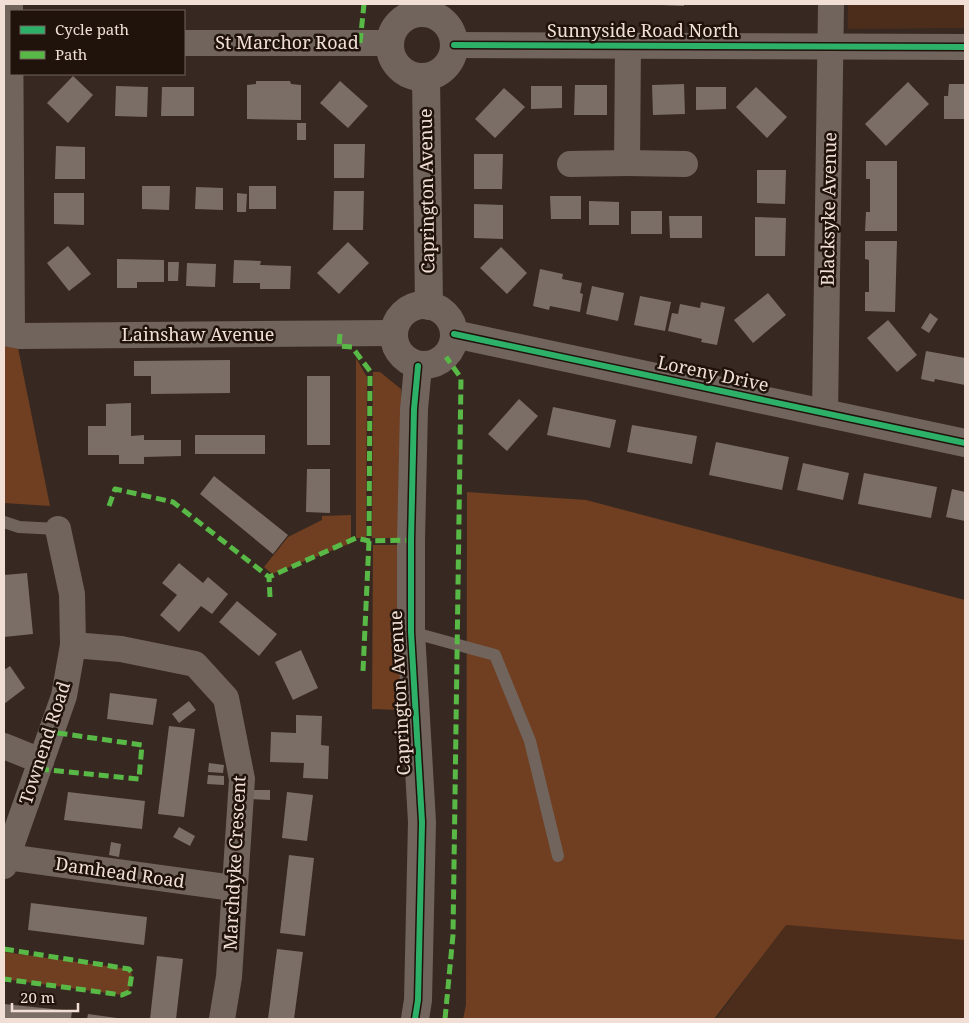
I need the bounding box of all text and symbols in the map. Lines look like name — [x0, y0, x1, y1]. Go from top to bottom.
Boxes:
legend — [10, 10, 185, 75]
street label: Sunnyside Road North — [547, 18, 739, 42]
text: Cycle path — [55, 19, 130, 39]
street label: St Marchor Road — [215, 30, 359, 54]
text: Path — [55, 44, 88, 64]
street label: Caprington Avenue — [413, 108, 439, 274]
street label: Blacksyke Avenue — [815, 132, 841, 286]
street label: Lainshaw Avenue — [122, 322, 274, 346]
street label: Loreny Drive — [655, 350, 771, 397]
street label: Caprington Avenue — [383, 610, 415, 776]
street label: Townend Road — [13, 678, 75, 807]
street label: Marchdyke Crescent — [217, 775, 251, 951]
street label: Damhead Road — [54, 851, 186, 893]
scale bar — [12, 980, 79, 1012]
text: 20 m — [20, 987, 55, 1007]

